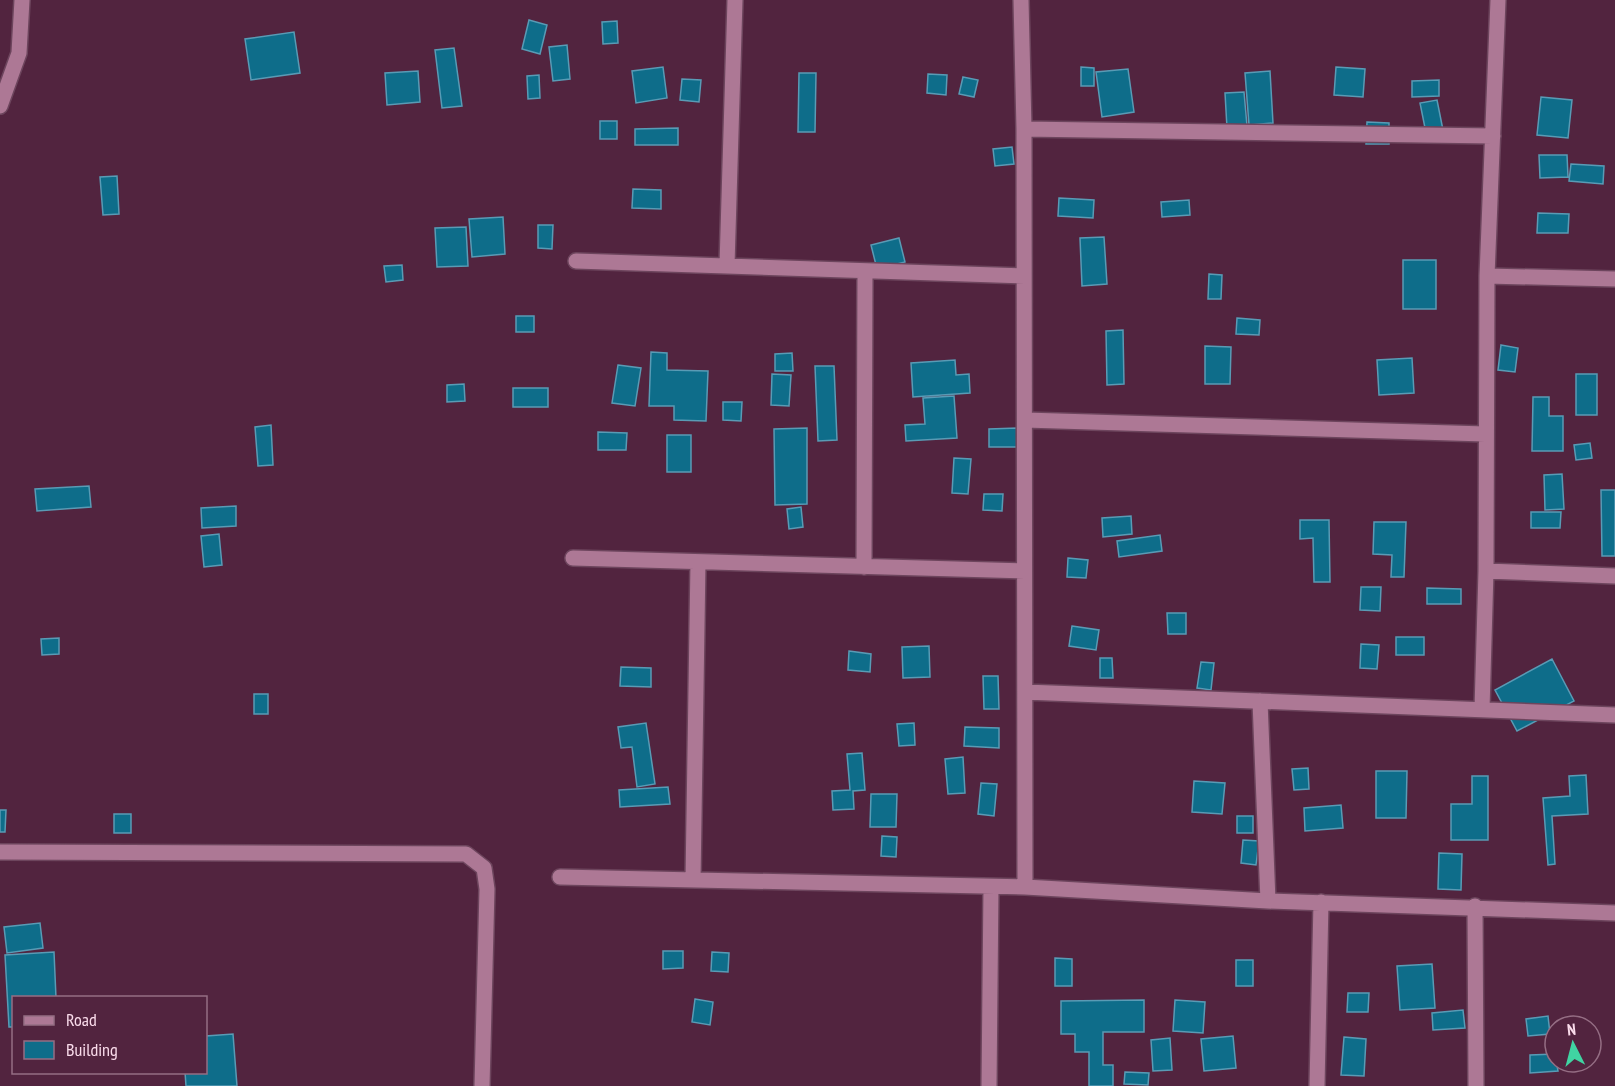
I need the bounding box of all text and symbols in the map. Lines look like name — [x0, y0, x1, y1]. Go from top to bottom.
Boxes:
legend — [12, 996, 207, 1074]
text: Road — [66, 1008, 97, 1031]
north arrow — [1543, 1014, 1603, 1074]
text: N — [1566, 1019, 1577, 1039]
text: Building — [66, 1038, 118, 1061]

